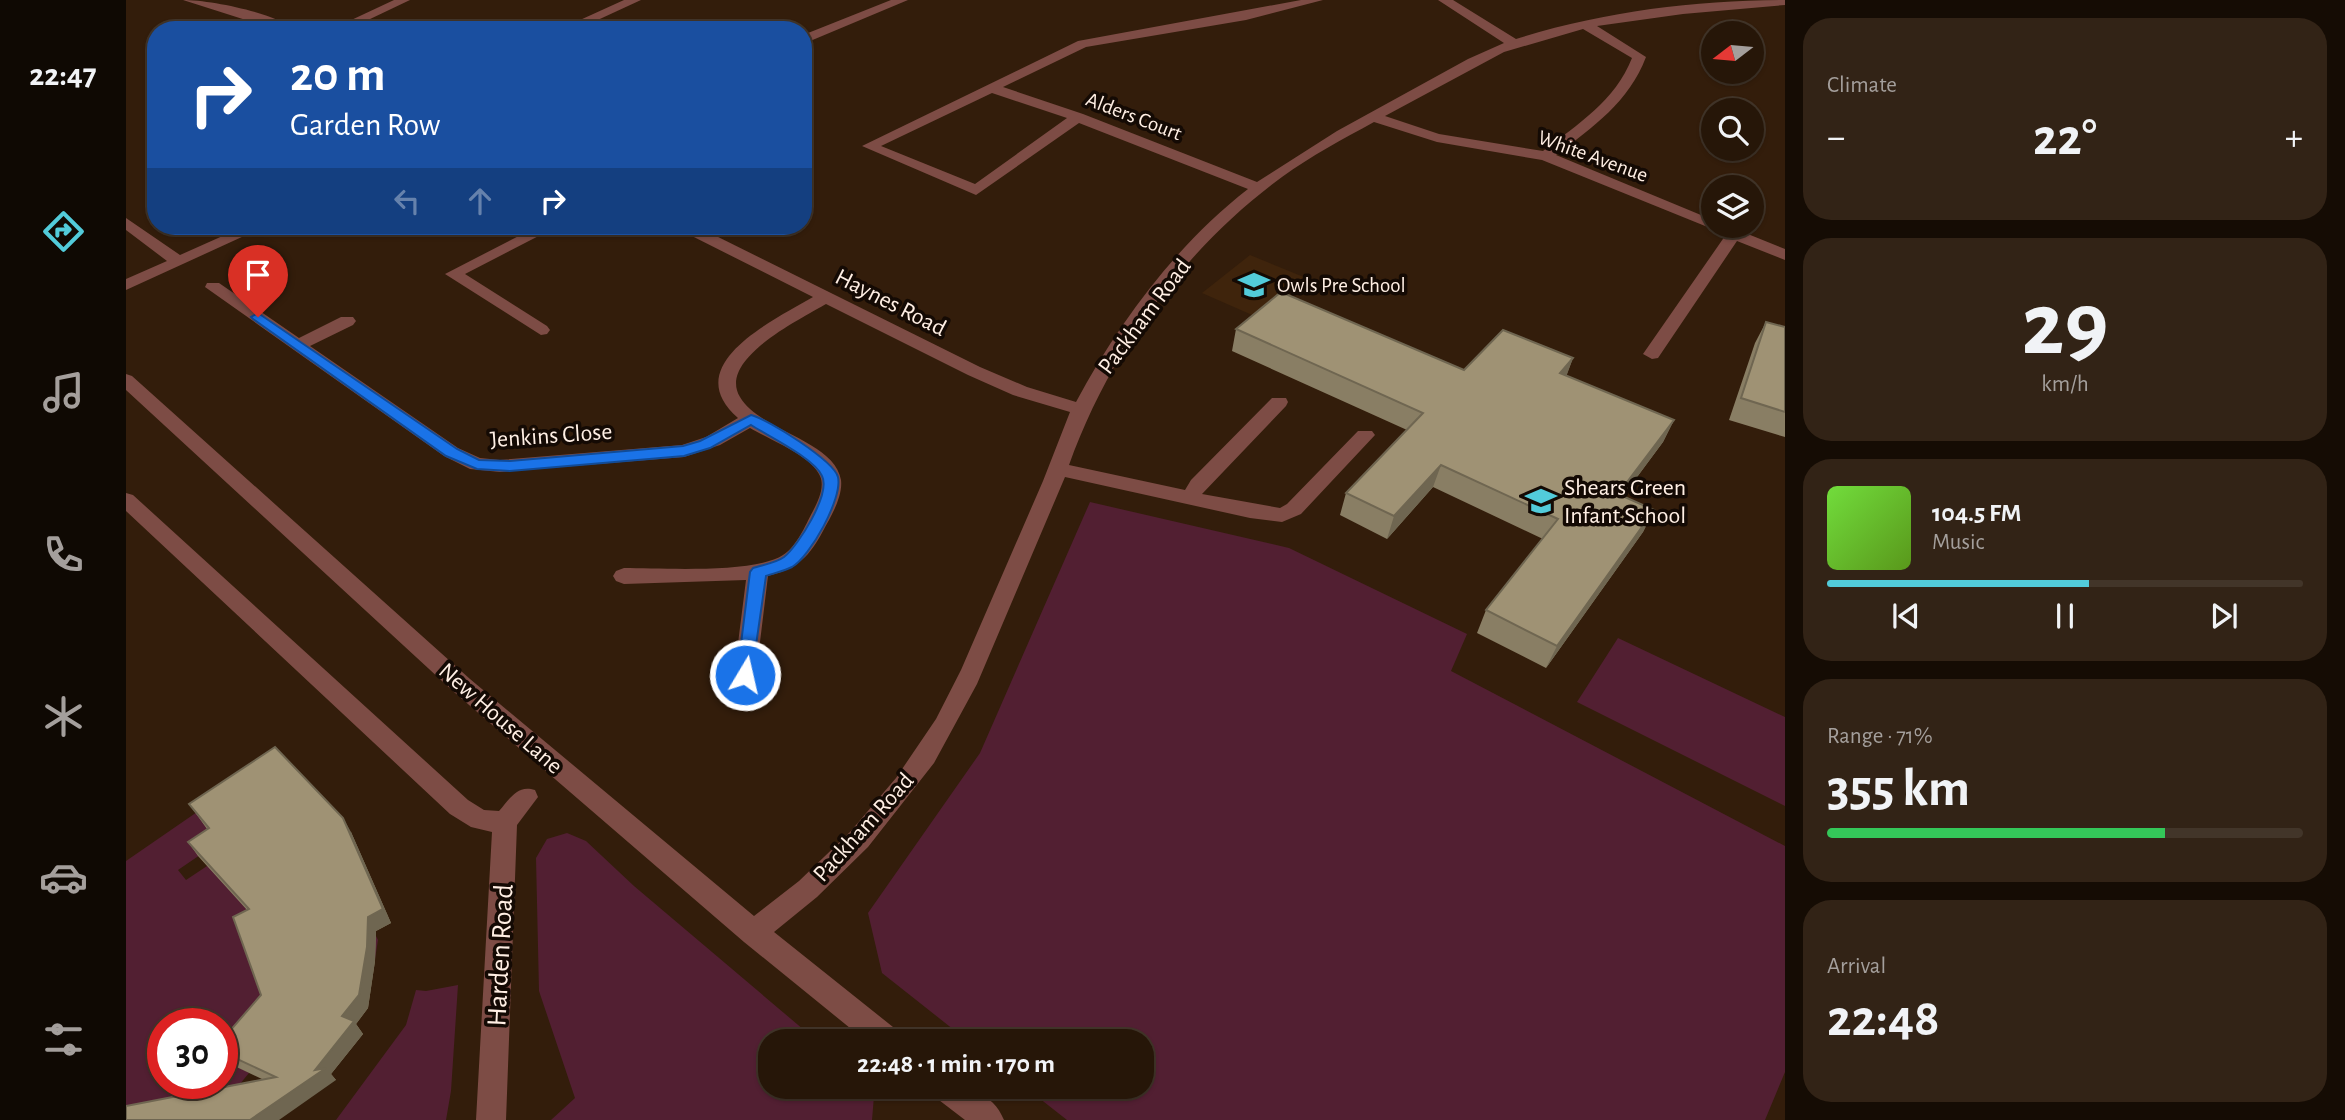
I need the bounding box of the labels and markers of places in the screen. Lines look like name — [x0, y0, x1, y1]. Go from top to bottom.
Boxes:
pin — [228, 245, 288, 317]
school or university icon: Owls Pre School — [1237, 268, 1271, 302]
place label: Owls Pre School — [1277, 275, 1406, 296]
place label: Shears Green Infant School — [1564, 476, 1686, 528]
school or university icon: Shears Green Infant School — [1524, 484, 1558, 518]

